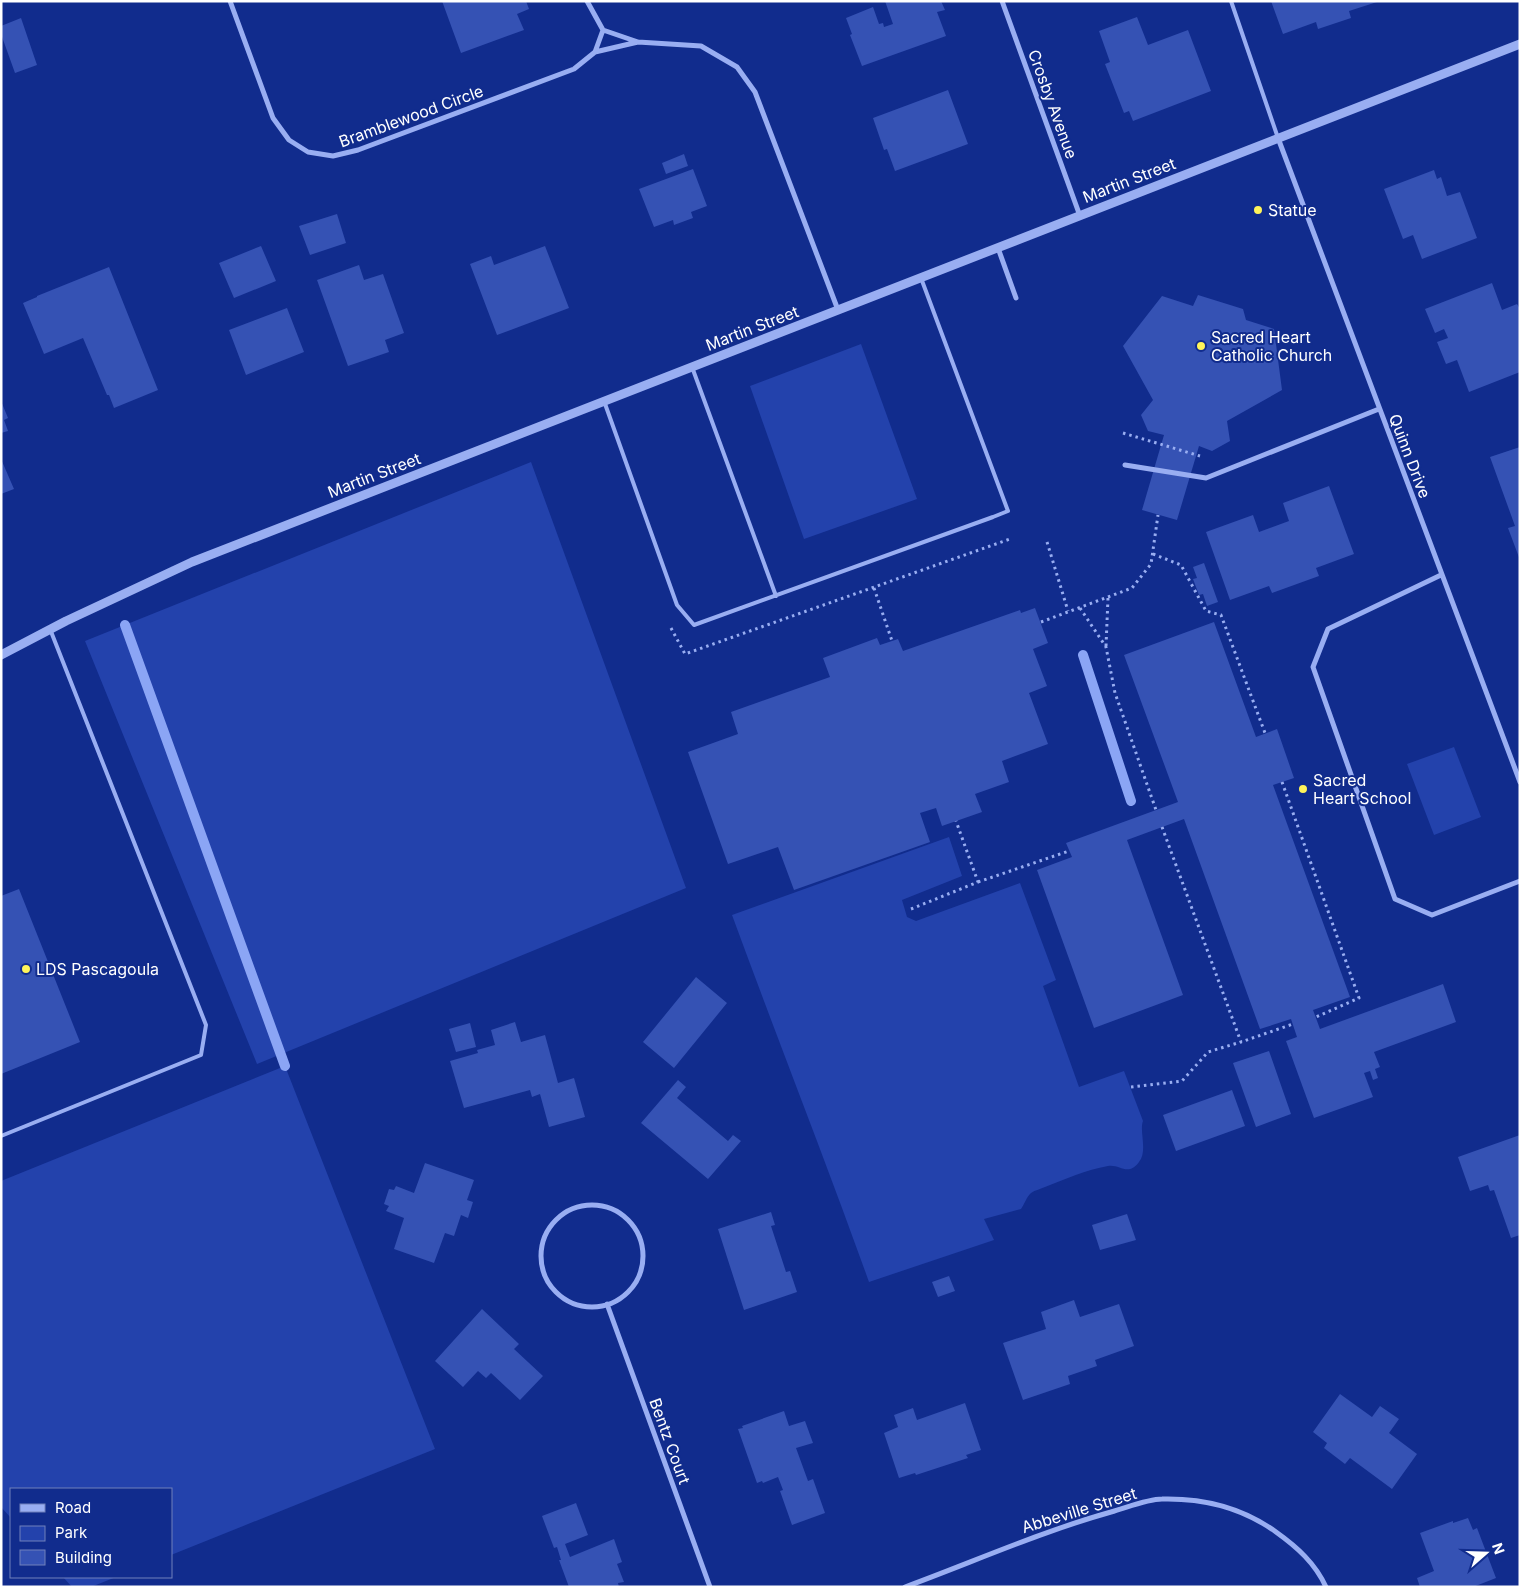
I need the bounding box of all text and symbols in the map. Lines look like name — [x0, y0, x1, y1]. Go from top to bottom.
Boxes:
street label: Crosby Avenue — [1024, 47, 1082, 161]
street label: Bramblewood Circle — [336, 81, 486, 151]
street label: Martin Street — [1080, 153, 1178, 207]
place label: Statue — [1268, 200, 1317, 220]
marker: Statue — [1252, 204, 1264, 216]
street label: Martin Street — [703, 301, 801, 355]
place label: Sacred Heart Catholic Church — [1211, 327, 1332, 365]
marker: Sacred Heart Catholic Church — [1195, 340, 1207, 352]
street label: Quinn Drive — [1385, 411, 1435, 501]
street label: Martin Street — [325, 448, 423, 502]
place label: Sacred Heart School — [1313, 770, 1411, 808]
marker: Sacred Heart School — [1297, 783, 1309, 795]
place label: LDS Pascagoula — [36, 959, 159, 979]
marker: LDS Pascagoula — [20, 963, 32, 975]
street label: Bentz Court — [645, 1395, 695, 1487]
street label: Abbeville Street — [1019, 1483, 1139, 1537]
legend — [10, 1488, 172, 1578]
text: Road — [55, 1498, 91, 1517]
text: Park — [55, 1523, 88, 1542]
north arrow — [1461, 1528, 1511, 1578]
text: N — [1489, 1540, 1508, 1556]
text: Building — [55, 1548, 112, 1567]

